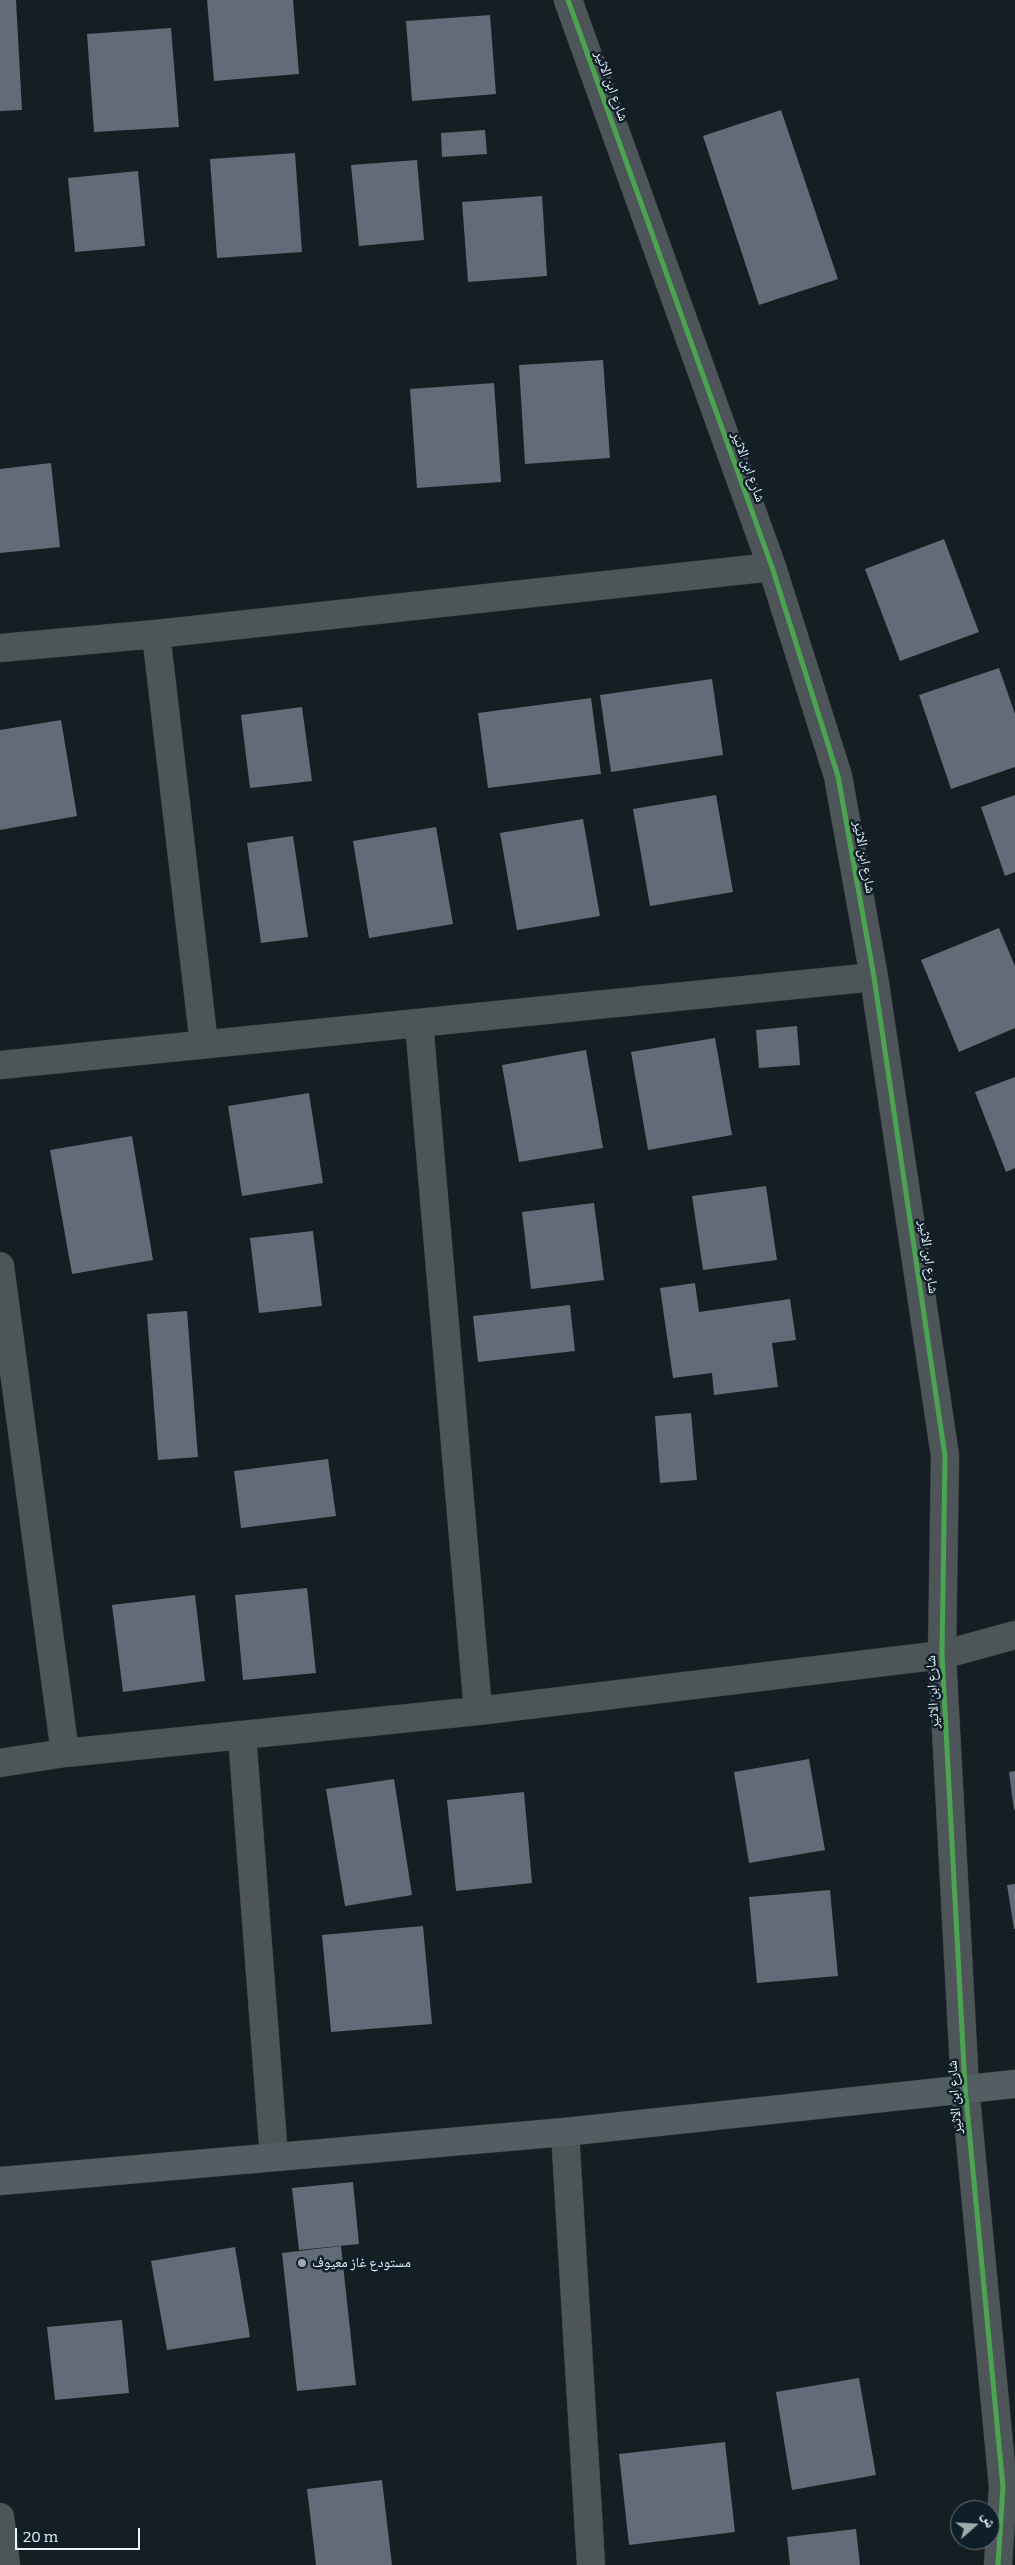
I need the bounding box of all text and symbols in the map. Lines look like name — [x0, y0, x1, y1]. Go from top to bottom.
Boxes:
street label: شارع ابن الاثير — [591, 49, 631, 123]
street label: شارع ابن الاثير — [728, 430, 768, 504]
street label: شارع ابن الاثير — [849, 819, 879, 895]
street label: شارع ابن الاثير — [915, 1219, 941, 1295]
street label: شارع ابن الاثير — [923, 1655, 943, 1729]
street label: شارع ابن الاثير — [944, 2060, 966, 2134]
place label: مستودع غاز معيوف — [312, 2255, 411, 2271]
marker: مستودع غاز معيوف — [296, 2257, 308, 2269]
north arrow — [950, 2500, 1000, 2550]
text: ش — [978, 2510, 999, 2530]
scale bar — [18, 2518, 142, 2550]
text: 20 m — [23, 2528, 58, 2546]

